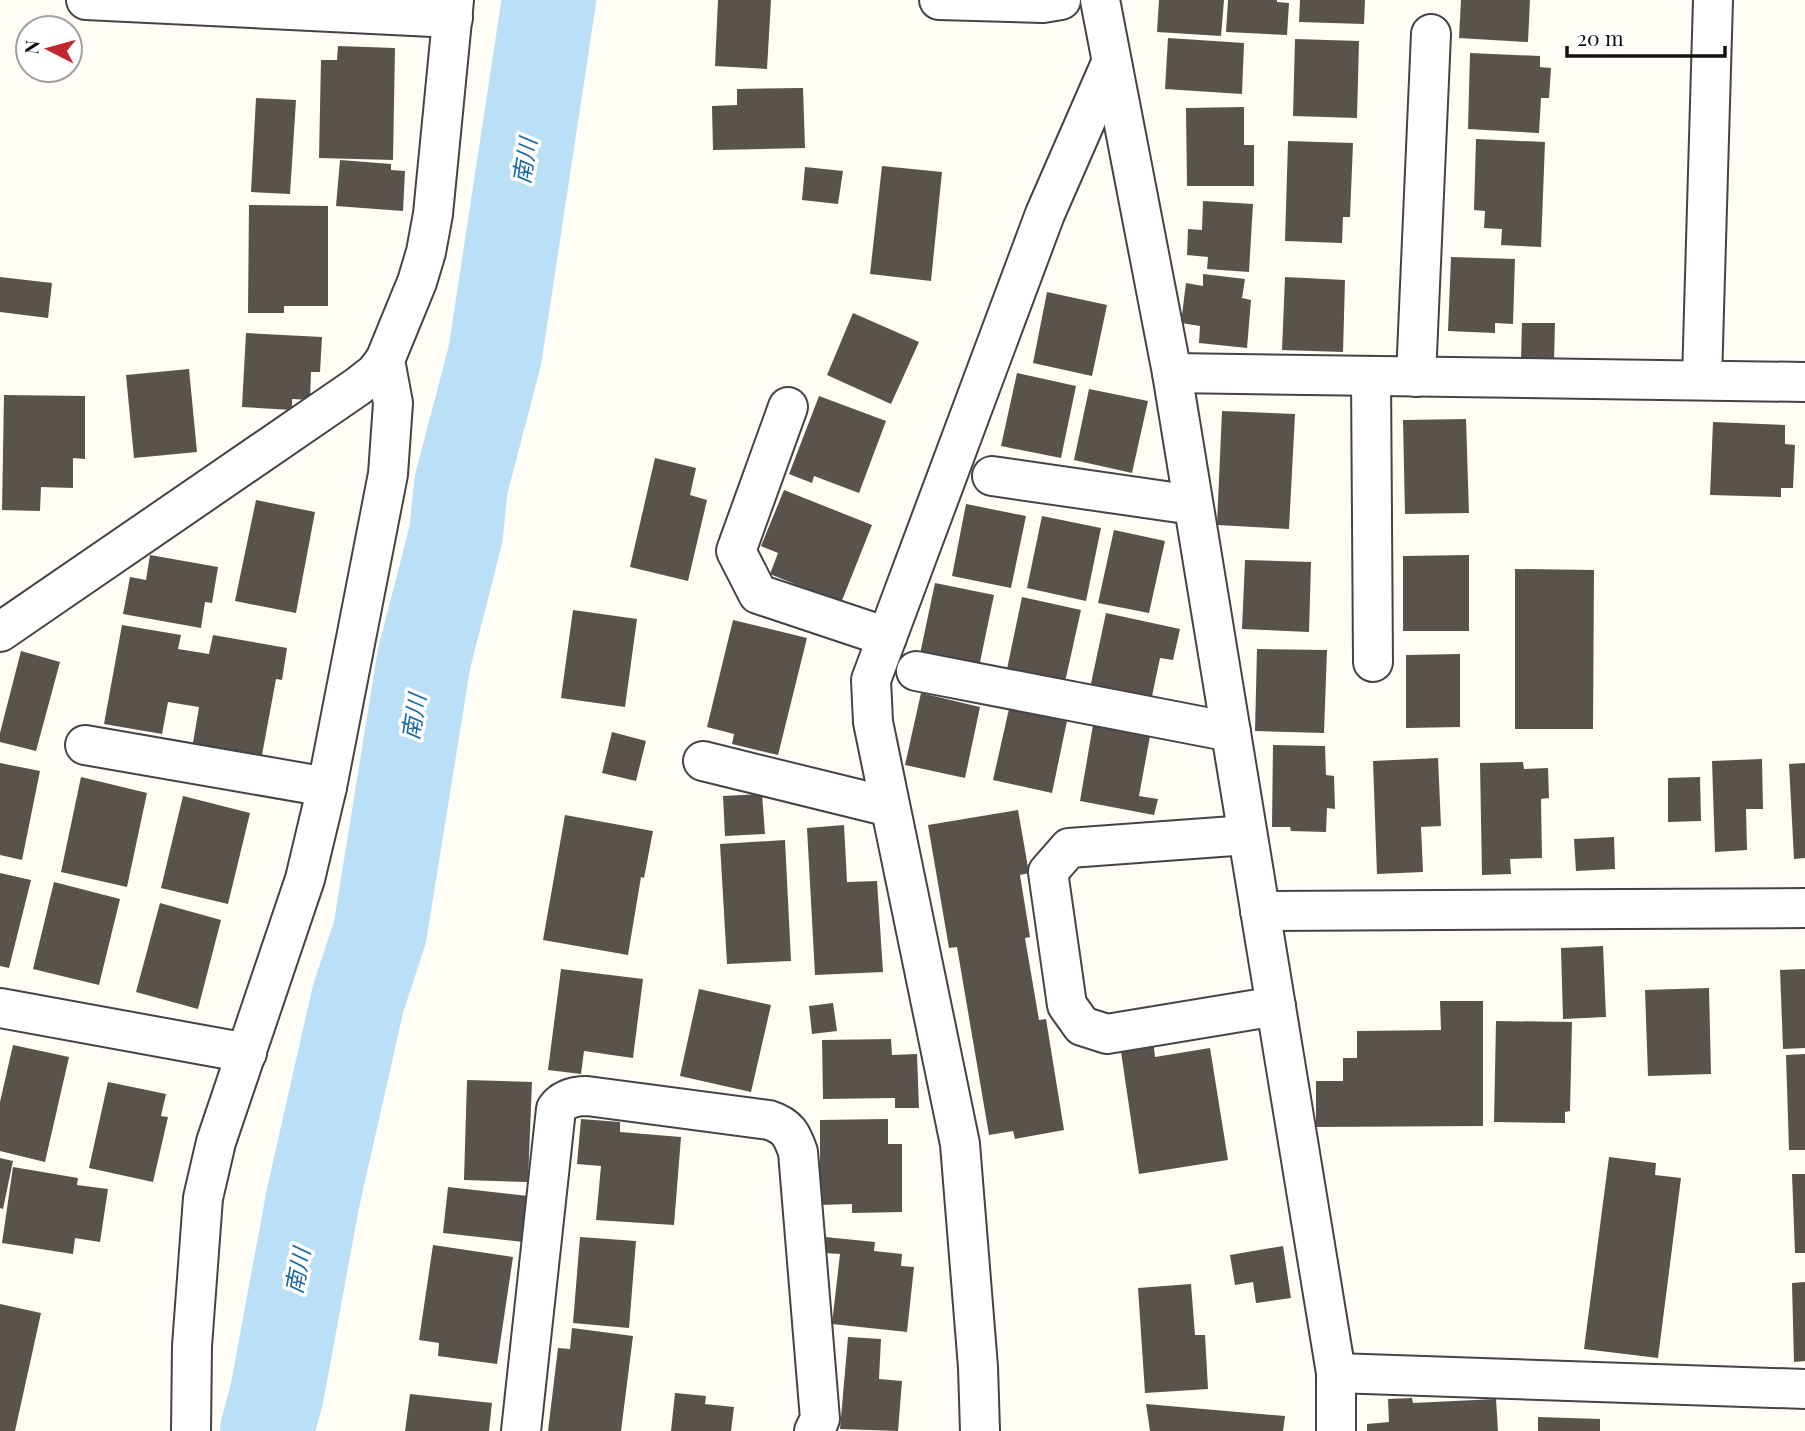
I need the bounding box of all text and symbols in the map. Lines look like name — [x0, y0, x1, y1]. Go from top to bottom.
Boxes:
north arrow — [14, 14, 84, 84]
scale bar — [1567, 14, 1724, 58]
text: 20 m — [1577, 23, 1624, 51]
text: N — [17, 39, 45, 55]
water label: 南川 — [505, 133, 543, 186]
water label: 南川 — [394, 689, 432, 742]
water label: 南川 — [277, 1242, 317, 1296]

